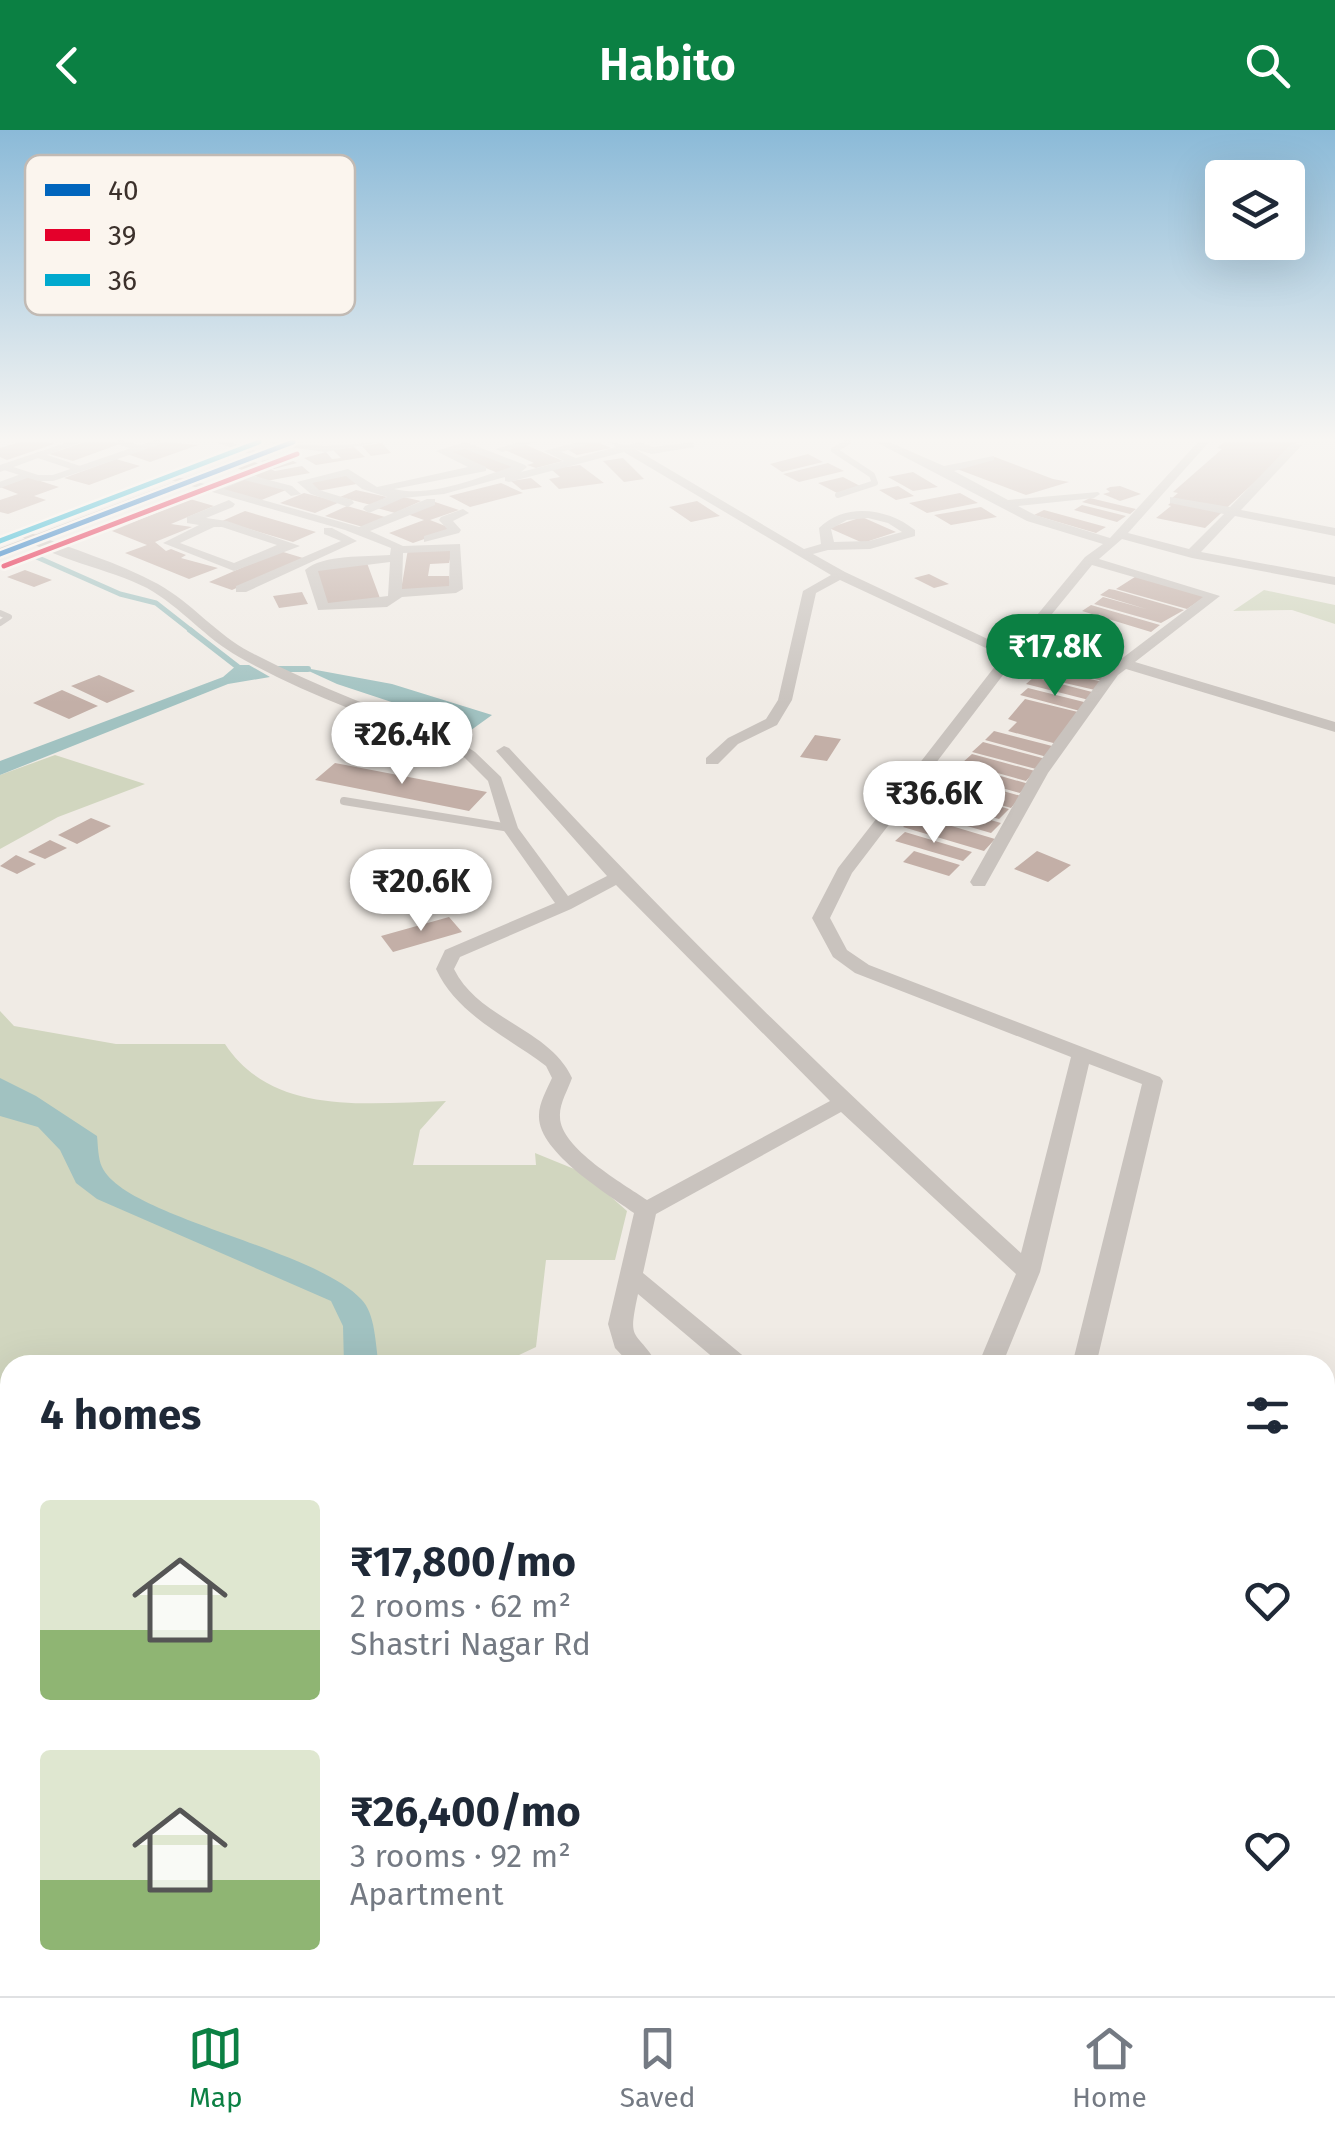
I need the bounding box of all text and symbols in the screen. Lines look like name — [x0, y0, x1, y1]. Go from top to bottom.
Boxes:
icon: back — [40, 38, 95, 93]
text: Habito — [599, 38, 736, 92]
icon: search — [1240, 38, 1295, 93]
legend — [25, 155, 355, 315]
map controls — [1205, 160, 1305, 260]
button: layers — [1205, 160, 1305, 260]
text: 40 — [108, 174, 139, 207]
text: 39 — [108, 219, 136, 252]
text: 36 — [108, 264, 137, 297]
pin: ₹17.8K — [974, 614, 1136, 699]
text: ₹17.8K — [1008, 627, 1102, 665]
pin: ₹26.4K — [321, 702, 483, 787]
text: ₹26.4K — [353, 715, 451, 753]
pin: ₹36.6K — [853, 761, 1015, 846]
text: ₹36.6K — [885, 774, 983, 812]
pin: ₹20.6K — [340, 849, 502, 934]
text: ₹20.6K — [372, 862, 470, 900]
icon: filters — [1240, 1388, 1295, 1443]
text: 4 homes — [40, 1390, 201, 1440]
text: ₹17,800/mo — [350, 1537, 576, 1587]
icon: home — [120, 1540, 240, 1660]
icon: heart — [1240, 1573, 1295, 1628]
text: 2 rooms · 62 m² — [350, 1587, 571, 1625]
text: Shastri Nagar Rd — [350, 1625, 591, 1663]
text: ₹26,400/mo — [350, 1787, 581, 1837]
icon: home — [120, 1790, 240, 1910]
icon: heart — [1240, 1823, 1295, 1878]
text: 3 rooms · 92 m² — [350, 1837, 571, 1875]
text: Apartment — [350, 1875, 504, 1913]
tab: Map — [188, 2021, 243, 2114]
tab: Saved — [620, 2021, 696, 2114]
tab: Home — [1072, 2021, 1147, 2114]

